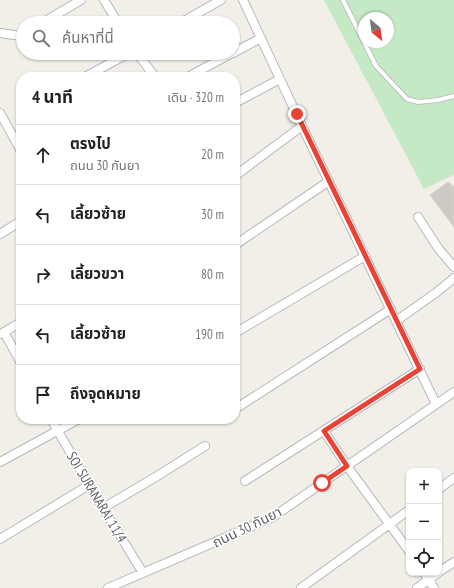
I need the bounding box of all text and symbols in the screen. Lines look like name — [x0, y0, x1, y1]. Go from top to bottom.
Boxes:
north arrow — [358, 12, 394, 48]
search box — [16, 16, 240, 60]
icon: search — [30, 27, 52, 49]
text: ค้นหาที่นี่ — [62, 28, 114, 47]
text: 4 นาที — [32, 86, 73, 108]
text: เดิน · 320 m — [167, 89, 224, 106]
route end — [288, 105, 306, 123]
text: ตรงไป — [70, 134, 111, 153]
icon: ahead — [32, 144, 54, 166]
text: 20 m — [201, 146, 224, 163]
text: ถนน 30 กันยา — [70, 157, 140, 174]
icon: left — [32, 204, 54, 226]
text: เลี้ยวซ้าย — [70, 204, 126, 223]
text: 30 m — [201, 206, 224, 223]
icon: right — [32, 264, 54, 286]
text: เลี้ยวขวา — [70, 264, 124, 283]
text: 80 m — [201, 266, 224, 283]
icon: left — [32, 324, 54, 346]
text: เลี้ยวซ้าย — [70, 324, 126, 343]
text: 190 m — [195, 326, 224, 343]
icon: arrive — [32, 384, 54, 406]
text: ถึงจุดหมาย — [70, 384, 141, 403]
street label: SOI SURANARAI 11/4 — [63, 448, 132, 546]
map controls — [406, 468, 442, 576]
button: + — [406, 468, 442, 504]
route start — [313, 474, 331, 492]
street label: ถนน 30 กันยา — [209, 502, 285, 552]
button: − — [406, 504, 442, 540]
button: locate — [406, 540, 442, 576]

